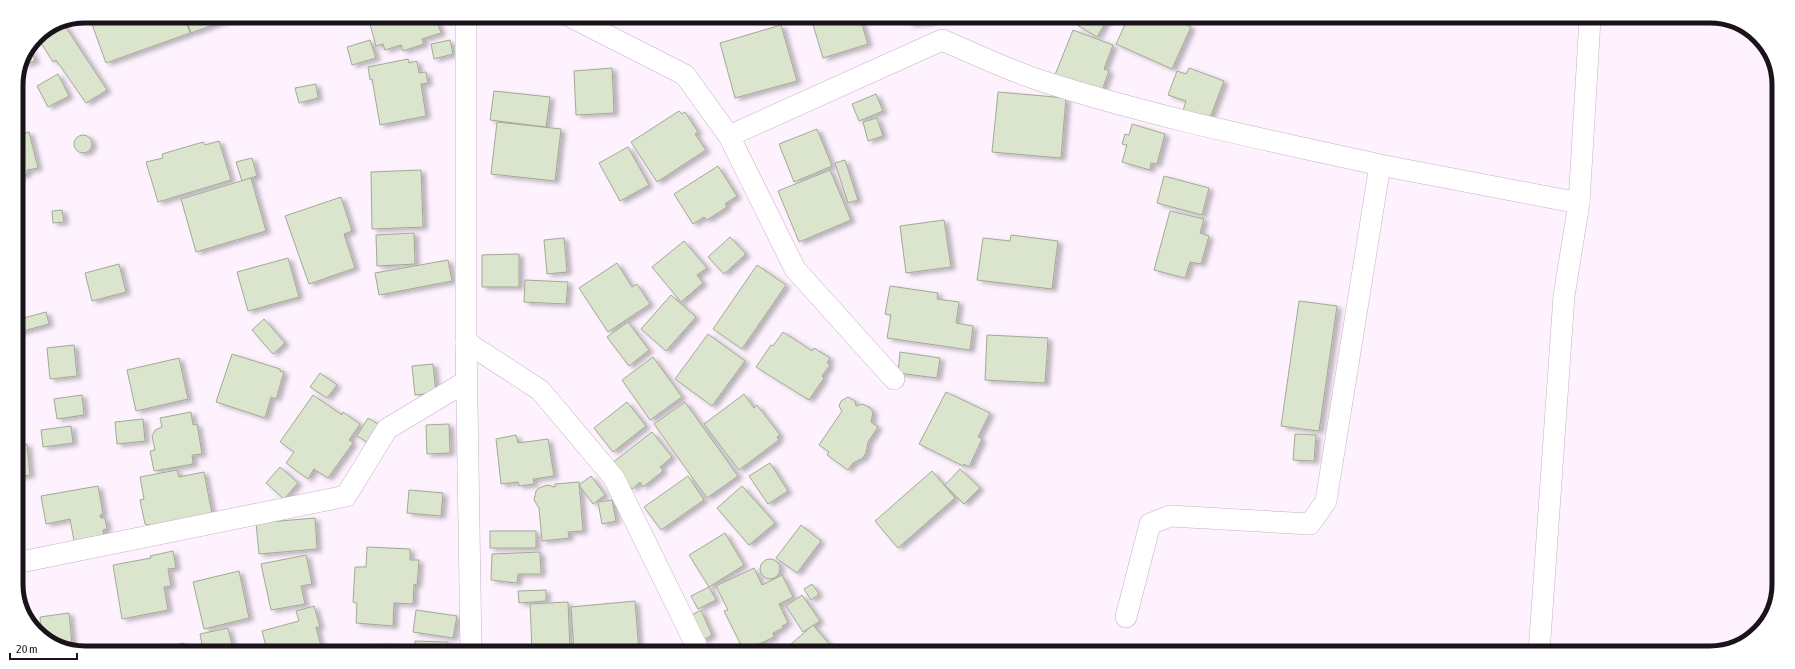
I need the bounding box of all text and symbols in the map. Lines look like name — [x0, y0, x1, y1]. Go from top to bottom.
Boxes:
scale bar — [10, 635, 77, 661]
text: 20 m — [16, 642, 38, 656]

